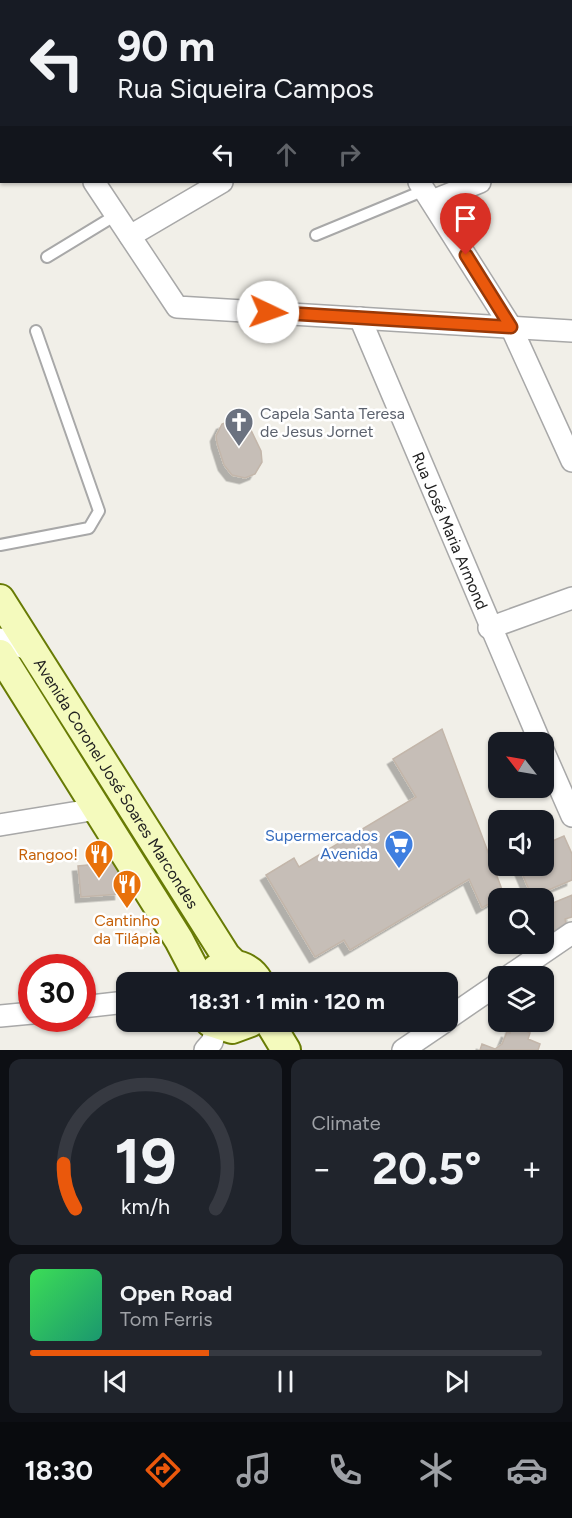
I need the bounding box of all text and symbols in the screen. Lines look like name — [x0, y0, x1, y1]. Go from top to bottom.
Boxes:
text: 90 m — [117, 21, 215, 72]
icon: left — [18, 24, 96, 102]
text: Rua Siqueira Campos — [117, 72, 374, 105]
icon: left — [207, 138, 240, 171]
icon: ahead — [270, 138, 303, 171]
icon: right — [333, 138, 366, 171]
pin — [440, 193, 491, 255]
icon: arrive — [449, 202, 482, 235]
position arrow — [236, 280, 300, 344]
place label: Capela Santa Teresa de Jesus Jornet — [260, 404, 405, 441]
church icon: Capela Santa Teresa de Jesus Jornet — [223, 406, 255, 448]
street label: Rua José Maria Armond — [408, 449, 492, 612]
street label: Avenida Coronel José Soares Marcondes — [30, 654, 203, 912]
north arrow — [488, 732, 554, 798]
map controls — [488, 732, 554, 1032]
button: sound — [488, 810, 554, 876]
place label: Supermercados Avenida — [265, 826, 378, 863]
supermarket icon: Supermercados Avenida — [383, 828, 415, 870]
restaurant icon: Rangoo! — [83, 838, 115, 880]
place label: Rangoo! — [18, 845, 78, 864]
restaurant icon: Cantinho da Tilápia — [111, 868, 143, 910]
button: search — [488, 888, 554, 954]
place label: Cantinho da Tilápia — [93, 911, 161, 948]
speed limit sign: 30 — [18, 954, 96, 1032]
button: layers — [488, 966, 554, 1032]
text: 18:31 · 1 min · 120 m — [189, 988, 385, 1015]
text: Climate — [312, 1111, 381, 1135]
text: 19 — [114, 1124, 177, 1199]
text: 20.5° — [372, 1141, 482, 1195]
text: − — [312, 1149, 332, 1188]
text: + — [521, 1149, 542, 1188]
text: km/h — [121, 1194, 170, 1219]
text: Open Road — [120, 1280, 232, 1307]
text: Tom Ferris — [120, 1307, 213, 1331]
icon: previous — [99, 1365, 132, 1398]
icon: pause — [269, 1365, 302, 1398]
icon: next — [440, 1365, 473, 1398]
icon: directions — [142, 1449, 184, 1491]
icon: music — [233, 1449, 275, 1491]
icon: phone — [324, 1449, 366, 1491]
icon: climate — [415, 1449, 457, 1491]
icon: car — [506, 1449, 548, 1491]
text: 18:30 — [24, 1454, 93, 1487]

